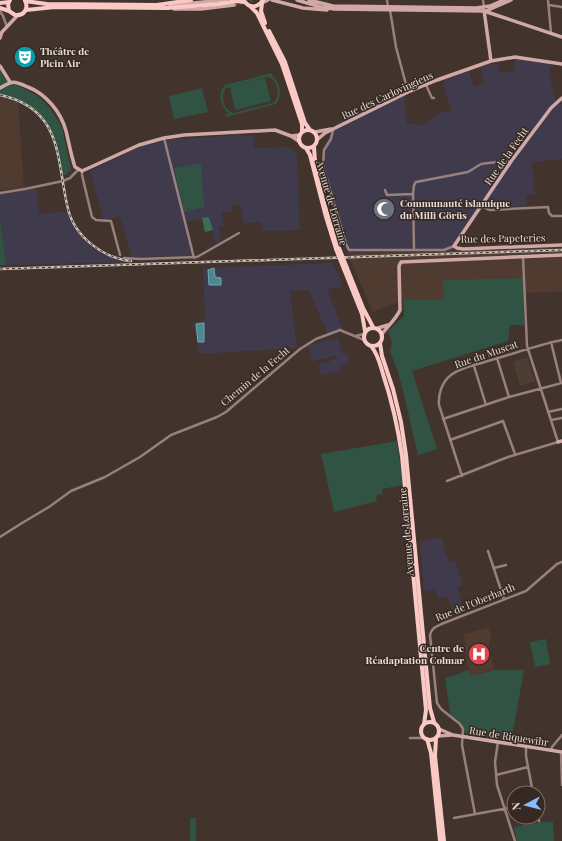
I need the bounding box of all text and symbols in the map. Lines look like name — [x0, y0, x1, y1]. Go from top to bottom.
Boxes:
theatre icon: Théâtre de Plein Air — [12, 44, 38, 70]
place label: Théâtre de Plein Air — [40, 44, 89, 70]
street label: Rue des Carlovingiens — [339, 68, 435, 122]
street label: Rue de la Fecht — [481, 124, 531, 188]
street label: Avenue de Lorraine — [313, 158, 351, 247]
mosque icon: Communauté islamique du Milli Görüs — [371, 196, 397, 222]
place label: Communauté islamique du Milli Görüs — [400, 196, 510, 222]
street label: Rue des Papeteries — [460, 230, 546, 246]
street label: Rue du Muscat — [452, 336, 520, 371]
street label: Chemin de la Fecht — [218, 343, 293, 409]
street label: Avenue de Lorraine — [395, 488, 417, 577]
street label: Rue de l'Oberharth — [433, 580, 517, 624]
place label: Centre de Réadaptation Colmar — [366, 641, 464, 667]
hospital icon: Centre de Réadaptation Colmar — [466, 641, 492, 667]
street label: Rue de Riquewihr — [468, 723, 550, 749]
north arrow — [506, 785, 546, 825]
text: N — [508, 801, 524, 811]

